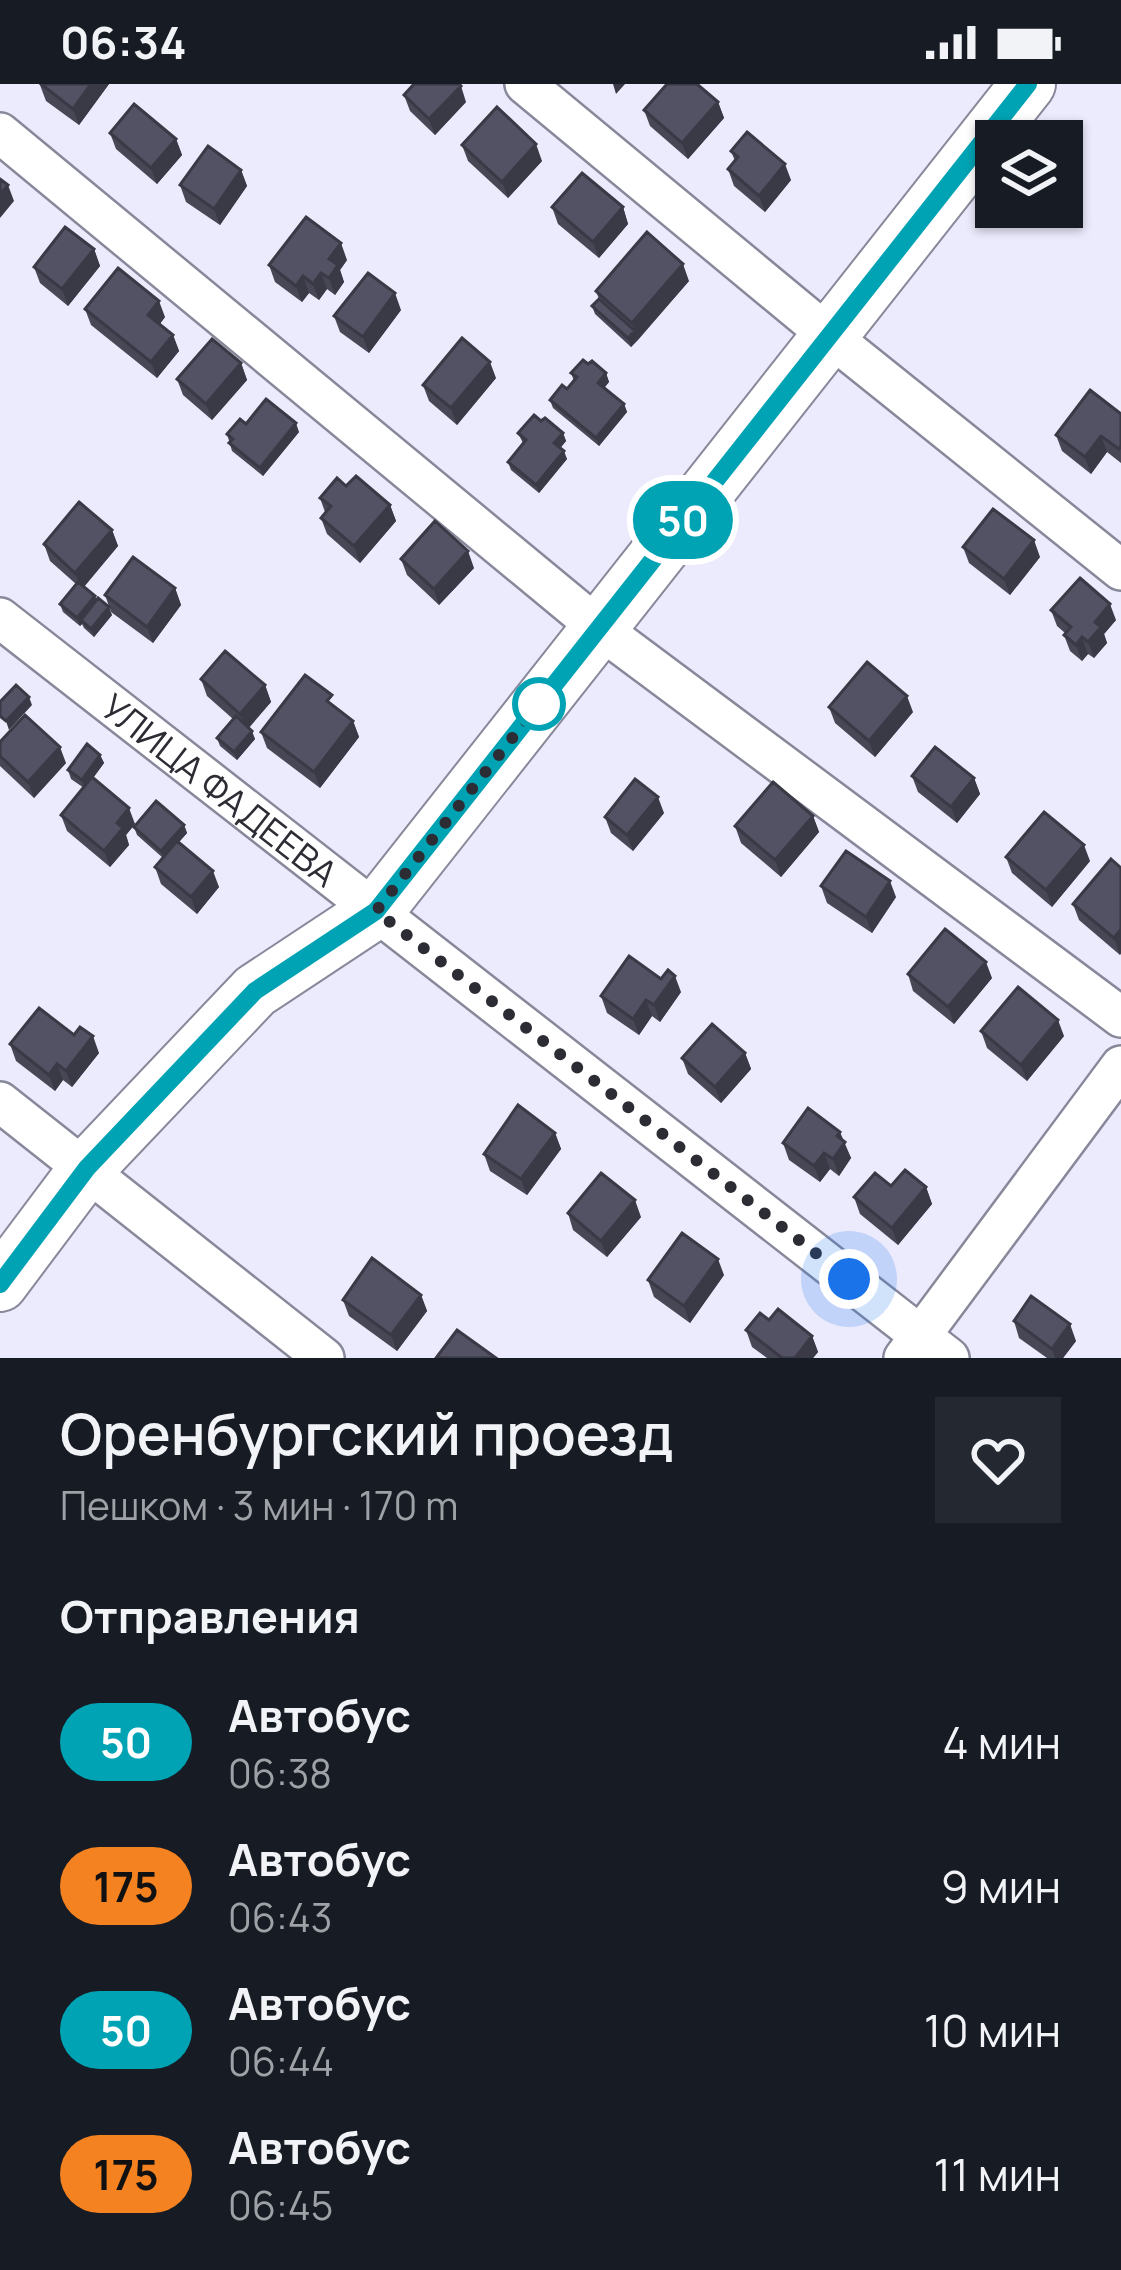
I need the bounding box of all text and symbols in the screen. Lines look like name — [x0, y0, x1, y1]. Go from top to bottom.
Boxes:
text: 06:34 — [60, 11, 187, 73]
map controls — [975, 120, 1083, 228]
button: layers — [975, 120, 1083, 228]
line badge: 50 — [629, 481, 737, 559]
text: 50 — [657, 491, 709, 549]
unlabelled marker — [514, 679, 564, 729]
street label: УЛИЦА ФАДЕЕВА — [92, 682, 348, 897]
your location — [819, 1249, 879, 1309]
text: Оренбургский проезд — [60, 1394, 673, 1472]
button: heart — [935, 1397, 1061, 1523]
text: Пешком · 3 мин · 170 m — [60, 1478, 458, 1532]
text: Отправления — [60, 1585, 360, 1647]
text: Автобус — [228, 1684, 411, 1746]
text: 4 мин — [942, 1711, 1061, 1773]
text: 50 — [100, 1713, 152, 1771]
text: 06:38 — [228, 1746, 332, 1800]
text: Автобус — [228, 1828, 411, 1890]
text: 9 мин — [941, 1855, 1061, 1917]
text: 175 — [93, 1857, 159, 1915]
text: 06:43 — [228, 1890, 332, 1944]
text: Автобус — [228, 1972, 411, 2034]
text: 10 мин — [924, 1999, 1061, 2061]
text: 50 — [100, 2001, 152, 2059]
text: 06:44 — [228, 2034, 334, 2088]
text: Автобус — [228, 2116, 411, 2178]
text: 11 мин — [934, 2143, 1061, 2205]
text: 175 — [93, 2145, 159, 2203]
text: 06:45 — [228, 2178, 333, 2232]

